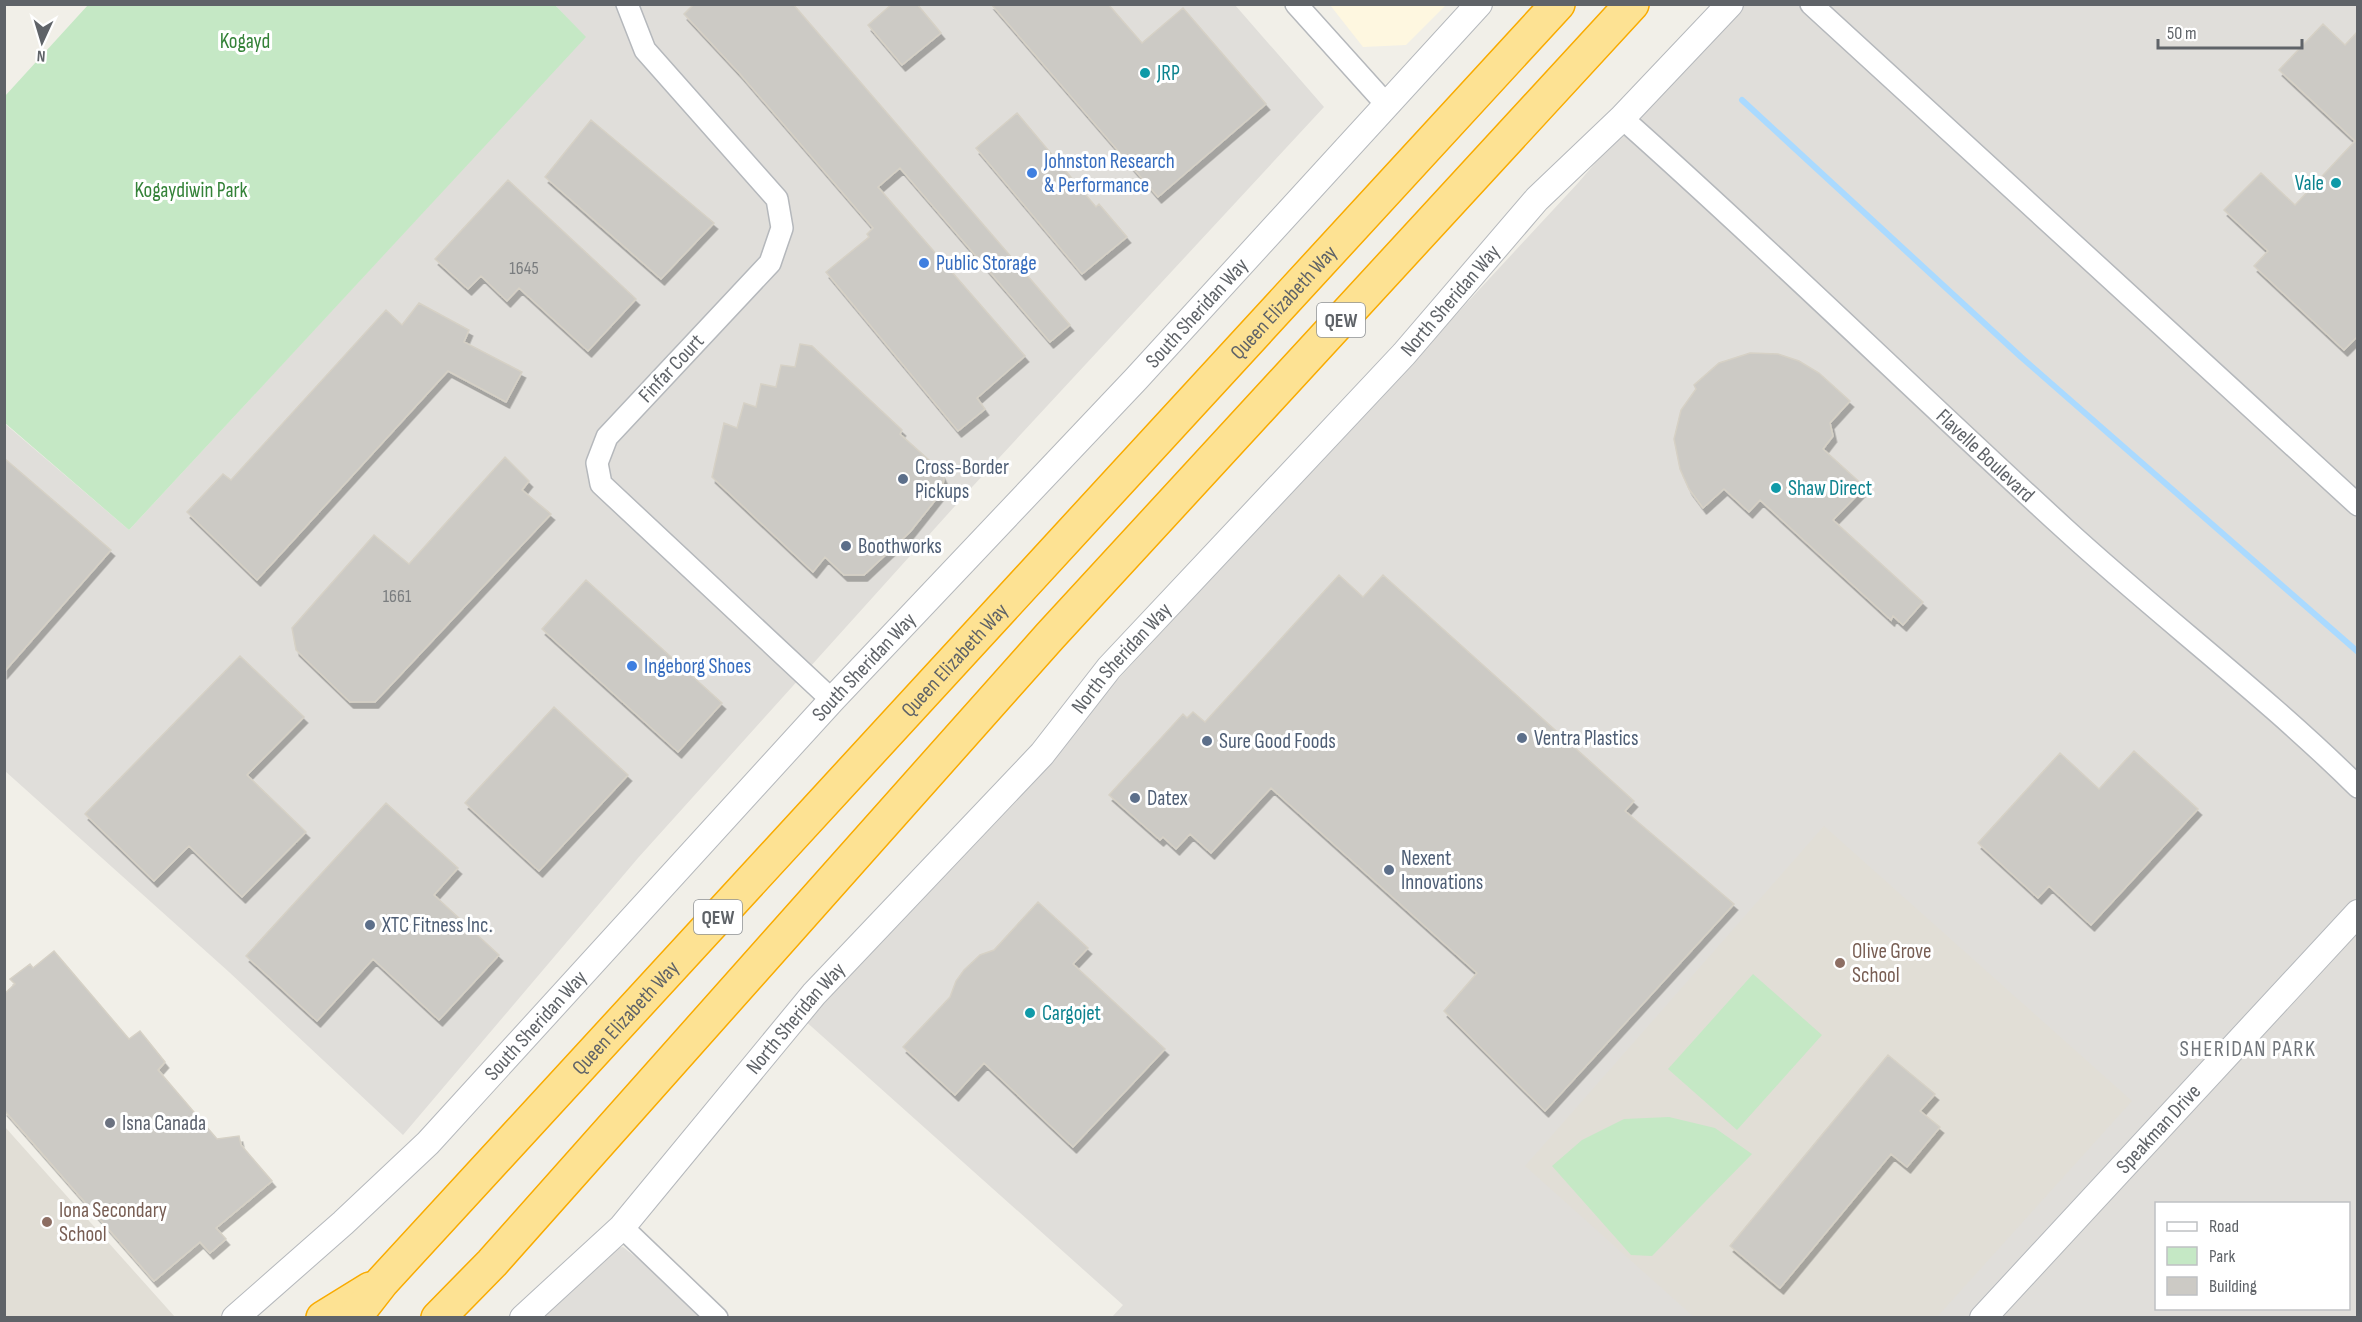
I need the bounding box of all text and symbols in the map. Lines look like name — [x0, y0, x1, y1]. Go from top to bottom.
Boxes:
north arrow — [12, 12, 72, 72]
scale bar — [2158, 12, 2302, 50]
text: 50 m — [2167, 23, 2197, 44]
park label: Kogayd — [220, 29, 270, 54]
text: N — [36, 46, 46, 65]
place label: JRP — [1156, 61, 1180, 86]
marker: JRP — [1138, 66, 1152, 80]
place label: Johnston Research & Performance — [1043, 149, 1175, 198]
marker: Johnston Research & Performance — [1025, 166, 1039, 180]
place label: Vale — [2295, 171, 2324, 196]
marker: Vale — [2329, 176, 2343, 190]
park label: Kogaydiwin Park — [134, 178, 248, 203]
street label: Queen Elizabeth Way — [1225, 240, 1343, 365]
street label: North Sheridan Way — [1396, 240, 1505, 362]
place label: Public Storage — [936, 251, 1037, 276]
street label: South Sheridan Way — [1140, 253, 1253, 373]
marker: Public Storage — [917, 256, 931, 270]
house number: 1645 — [509, 258, 539, 279]
road number: QEW — [1317, 303, 1365, 337]
street label: Finfar Court — [633, 329, 709, 408]
street label: Flavelle Boulevard — [1931, 404, 2039, 508]
place label: Cross-Border Pickups — [915, 455, 1009, 504]
marker: Cross-Border Pickups — [896, 472, 910, 486]
place label: Shaw Direct — [1788, 476, 1872, 501]
marker: Shaw Direct — [1769, 481, 1783, 495]
place label: Boothworks — [858, 534, 942, 559]
marker: Boothworks — [839, 539, 853, 553]
house number: 1661 — [383, 586, 412, 607]
street label: Queen Elizabeth Way — [896, 598, 1013, 722]
street label: North Sheridan Way — [1066, 598, 1177, 719]
street label: South Sheridan Way — [807, 608, 921, 727]
place label: Ingeborg Shoes — [644, 654, 751, 679]
marker: Ingeborg Shoes — [625, 659, 639, 673]
place label: Ventra Plastics — [1534, 726, 1639, 751]
place label: Sure Good Foods — [1219, 729, 1336, 754]
marker: Ventra Plastics — [1515, 731, 1529, 745]
marker: Sure Good Foods — [1200, 734, 1214, 748]
place label: Datex — [1147, 786, 1188, 811]
marker: Datex — [1128, 791, 1142, 805]
place label: Nexent Innovations — [1401, 846, 1483, 895]
marker: Nexent Innovations — [1382, 863, 1396, 877]
road number: QEW — [694, 900, 742, 934]
place label: XTC Fitness Inc. — [381, 913, 493, 938]
marker: XTC Fitness Inc. — [363, 918, 377, 932]
place label: Olive Grove School — [1852, 939, 1932, 988]
street label: Queen Elizabeth Way — [567, 956, 684, 1080]
marker: Olive Grove School — [1833, 956, 1847, 970]
street label: North Sheridan Way — [741, 957, 850, 1079]
street label: South Sheridan Way — [479, 965, 592, 1086]
place label: Cargojet — [1042, 1001, 1101, 1026]
marker: Cargojet — [1023, 1006, 1037, 1020]
district label: SHERIDAN PARK — [2180, 1036, 2316, 1063]
street label: Speakman Drive — [2111, 1079, 2206, 1179]
place label: Isna Canada — [122, 1111, 206, 1136]
marker: Isna Canada — [103, 1116, 117, 1130]
place label: Iona Secondary School — [59, 1198, 167, 1247]
legend — [2155, 1202, 2350, 1310]
marker: Iona Secondary School — [40, 1215, 54, 1229]
text: Road — [2209, 1216, 2239, 1237]
text: Park — [2209, 1246, 2235, 1267]
text: Building — [2209, 1276, 2257, 1297]

